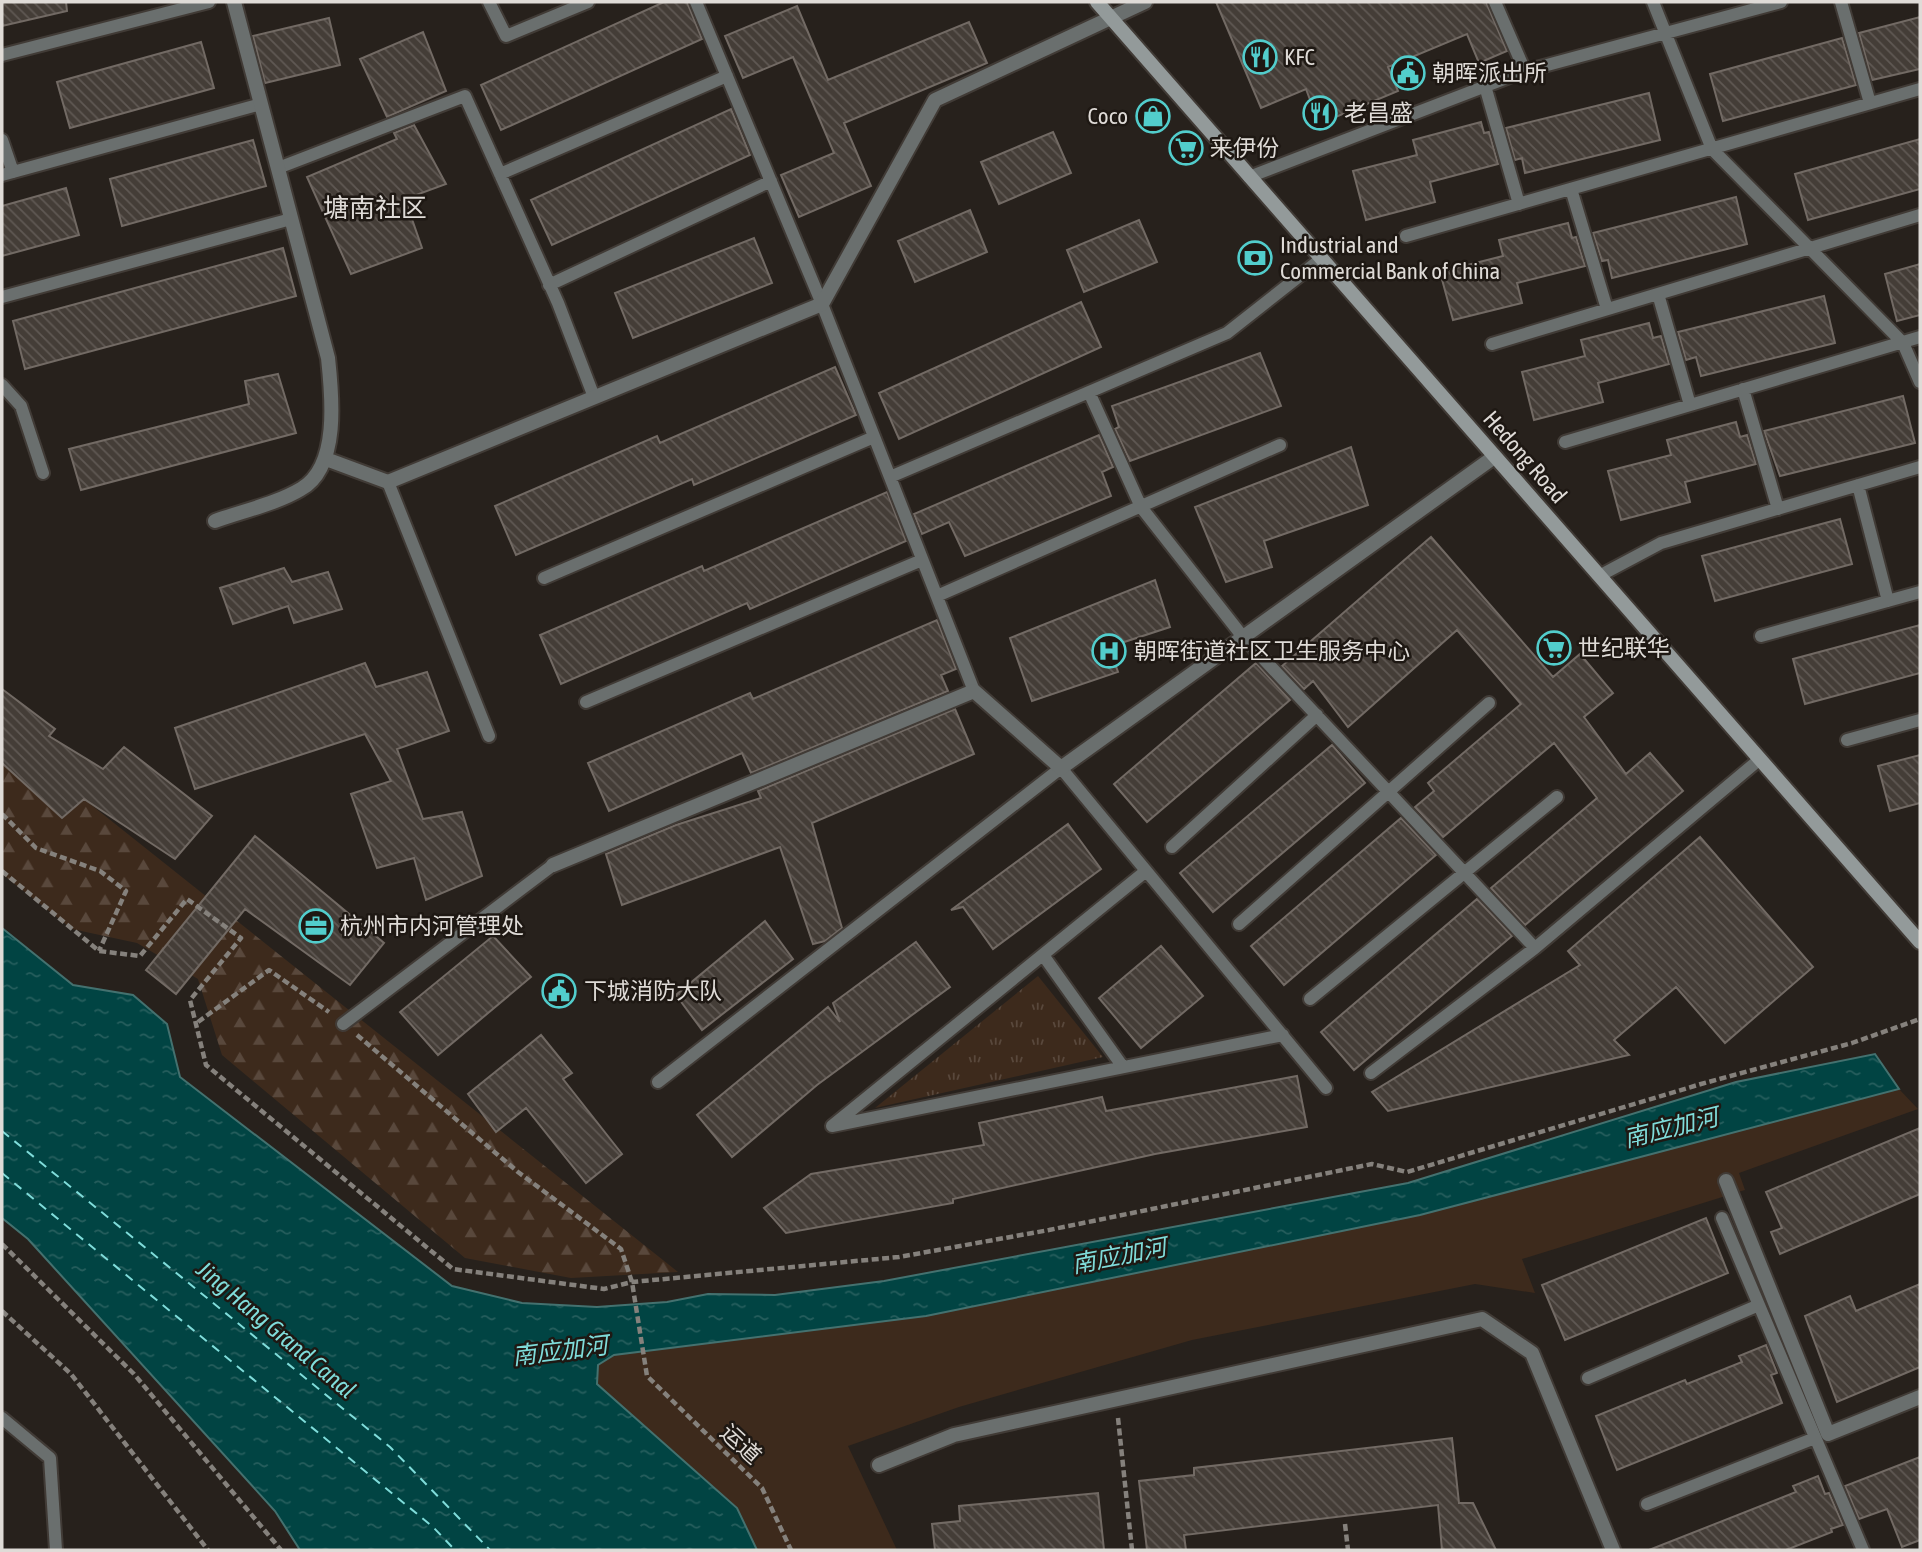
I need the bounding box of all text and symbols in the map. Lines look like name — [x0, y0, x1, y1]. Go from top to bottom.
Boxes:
restaurant icon: KFC — [1241, 38, 1279, 76]
place label: KFC — [1284, 44, 1315, 70]
public building icon: 朝晖派出所 — [1389, 54, 1427, 92]
place label: 朝晖派出所 — [1432, 60, 1547, 86]
restaurant icon: 老昌盛 — [1301, 94, 1339, 132]
shop icon: Coco — [1134, 97, 1172, 135]
place label: 老昌盛 — [1344, 100, 1413, 126]
place label: Coco — [1088, 103, 1128, 129]
supermarket icon: 来伊份 — [1167, 129, 1205, 167]
place label: 来伊份 — [1210, 135, 1279, 161]
district label: 塘南社区 — [323, 193, 427, 223]
place label: Industrial and Commercial Bank of China — [1280, 232, 1500, 284]
bank icon: Industrial and Commercial Bank of China — [1236, 239, 1274, 277]
street label: Hedong Road — [1478, 406, 1572, 508]
supermarket icon: 世纪联华 — [1535, 629, 1573, 667]
hospital icon: 朝晖街道社区卫生服务中心 — [1090, 632, 1128, 670]
place label: 世纪联华 — [1578, 635, 1670, 661]
place label: 朝晖街道社区卫生服务中心 — [1134, 638, 1410, 664]
office icon: 杭州市内河管理处 — [297, 907, 335, 945]
place label: 杭州市内河管理处 — [340, 913, 524, 939]
public building icon: 下城消防大队 — [540, 972, 578, 1010]
place label: 下城消防大队 — [584, 978, 722, 1004]
water label: 南应加河 — [1621, 1102, 1725, 1152]
water label: 南应加河 — [1069, 1232, 1173, 1278]
water label: Jing Hang Grand Canal — [191, 1255, 361, 1404]
water label: 南应加河 — [511, 1331, 613, 1370]
street label: 运道 — [715, 1419, 767, 1469]

